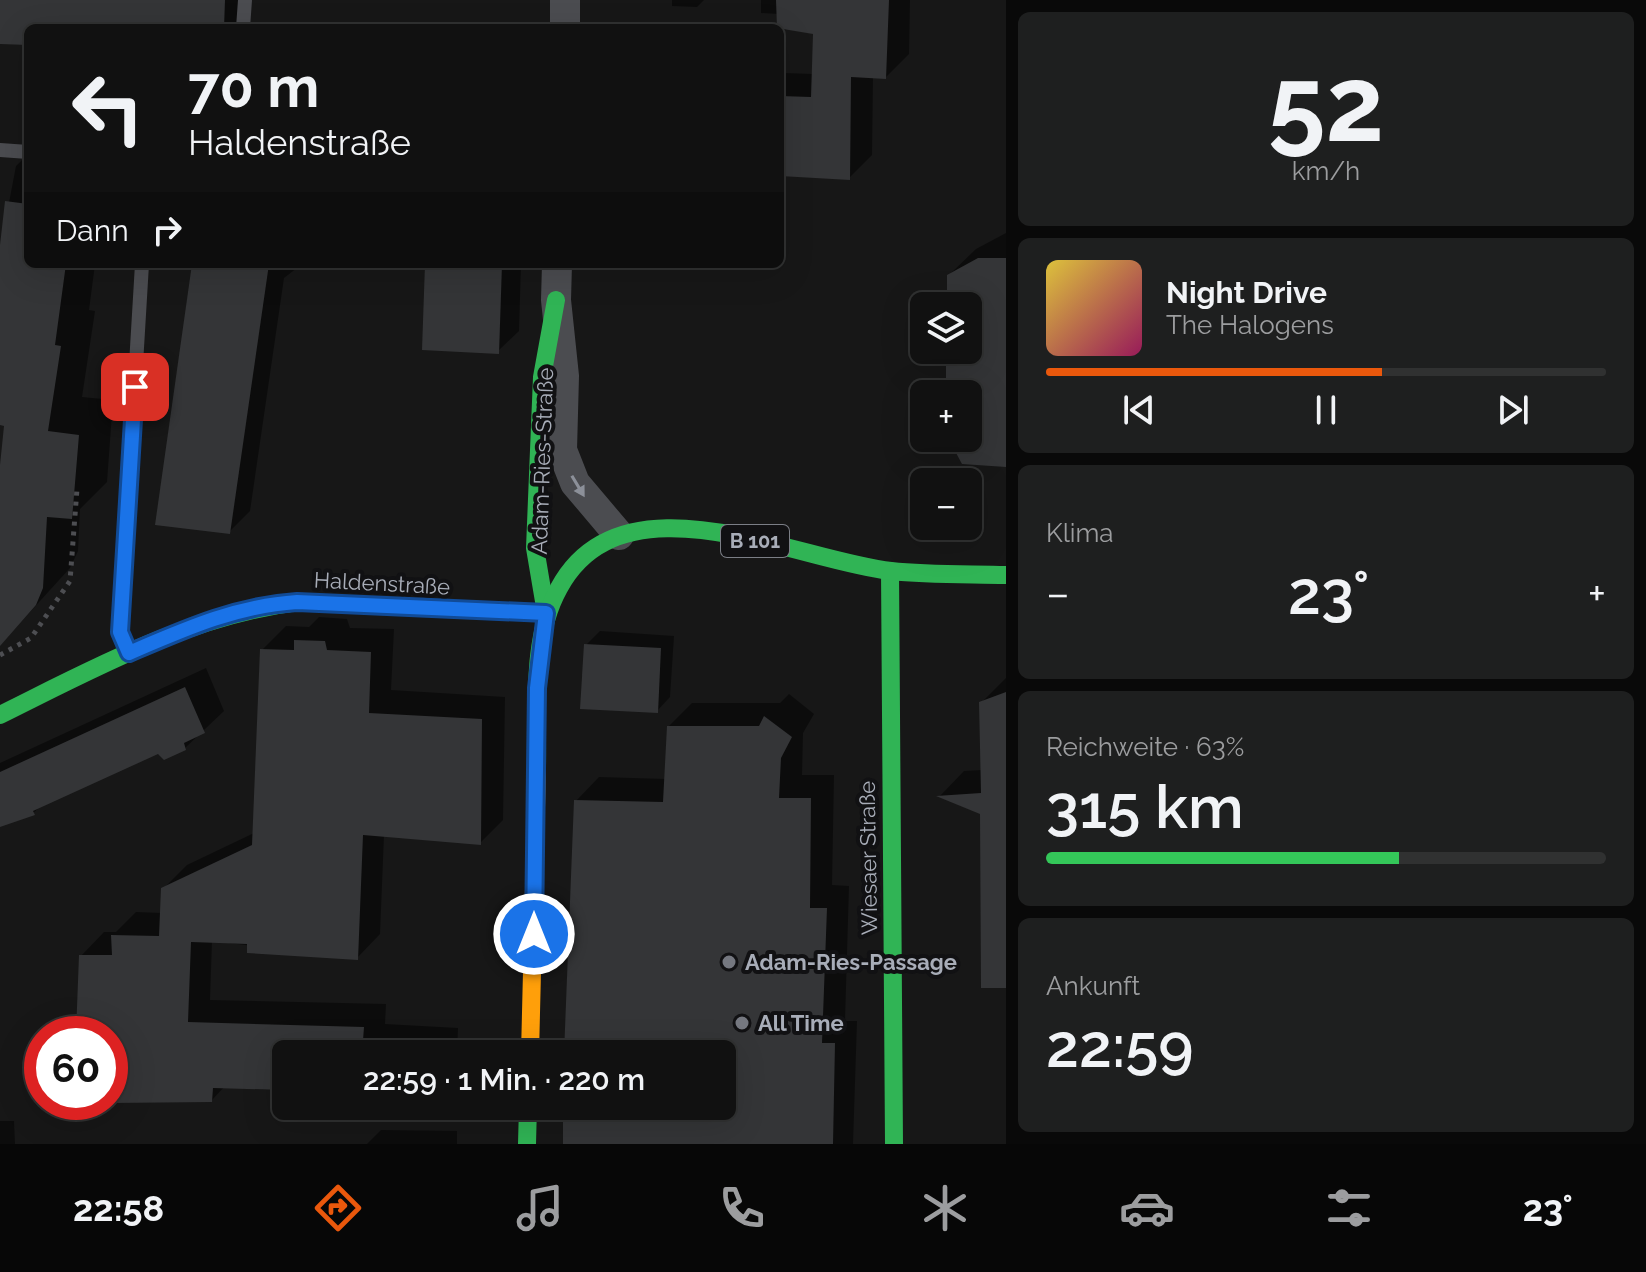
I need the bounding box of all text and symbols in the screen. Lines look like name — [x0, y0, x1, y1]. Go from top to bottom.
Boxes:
text: 52 — [1268, 43, 1384, 165]
text: 70 m — [188, 54, 319, 120]
icon: left — [56, 56, 160, 160]
text: Haldenstraße — [188, 121, 411, 163]
text: km/h — [1292, 156, 1360, 186]
icon: right — [145, 208, 189, 252]
text: Dann — [56, 213, 129, 248]
text: Night Drive — [1166, 275, 1327, 310]
map controls — [910, 292, 982, 540]
button: layers — [910, 292, 982, 364]
text: The Halogens — [1166, 310, 1334, 340]
pin — [101, 353, 169, 421]
icon: arrive — [113, 365, 157, 409]
street label: Adam-Ries-Straße — [526, 367, 558, 555]
button: + — [910, 380, 982, 452]
icon: previous — [1117, 388, 1161, 432]
icon: pause — [1304, 388, 1348, 432]
icon: next — [1491, 388, 1535, 432]
button: − — [910, 468, 982, 540]
one-way arrow — [571, 475, 585, 497]
text: Klima — [1046, 518, 1114, 548]
road number: B 101 — [721, 525, 789, 557]
text: 23° — [1288, 558, 1369, 628]
street label: Haldenstraße — [313, 566, 451, 600]
text: − — [1046, 568, 1070, 619]
text: + — [1588, 568, 1606, 619]
text: Reichweite · 63% — [1046, 732, 1244, 762]
text: 315 km — [1046, 772, 1244, 842]
street label: Wiesaer Straße — [854, 781, 882, 935]
position arrow — [492, 892, 576, 976]
place label: Adam-Ries-Passage — [745, 949, 957, 975]
marker: Adam-Ries-Passage — [720, 953, 738, 971]
text: Ankunft — [1046, 971, 1140, 1001]
place label: All Time — [758, 1010, 844, 1036]
text: 22:59 — [1046, 1011, 1194, 1081]
marker: All Time — [733, 1014, 751, 1032]
speed limit sign: 60 — [24, 1016, 128, 1120]
text: 22:59 · 1 Min. · 220 m — [363, 1062, 645, 1097]
icon: directions — [310, 1180, 366, 1236]
icon: music — [512, 1180, 568, 1236]
icon: phone — [714, 1180, 770, 1236]
icon: climate — [917, 1180, 973, 1236]
icon: car — [1119, 1180, 1175, 1236]
icon: filters — [1321, 1180, 1377, 1236]
text: 22:58 — [73, 1187, 164, 1229]
text: 23° — [1523, 1187, 1573, 1229]

